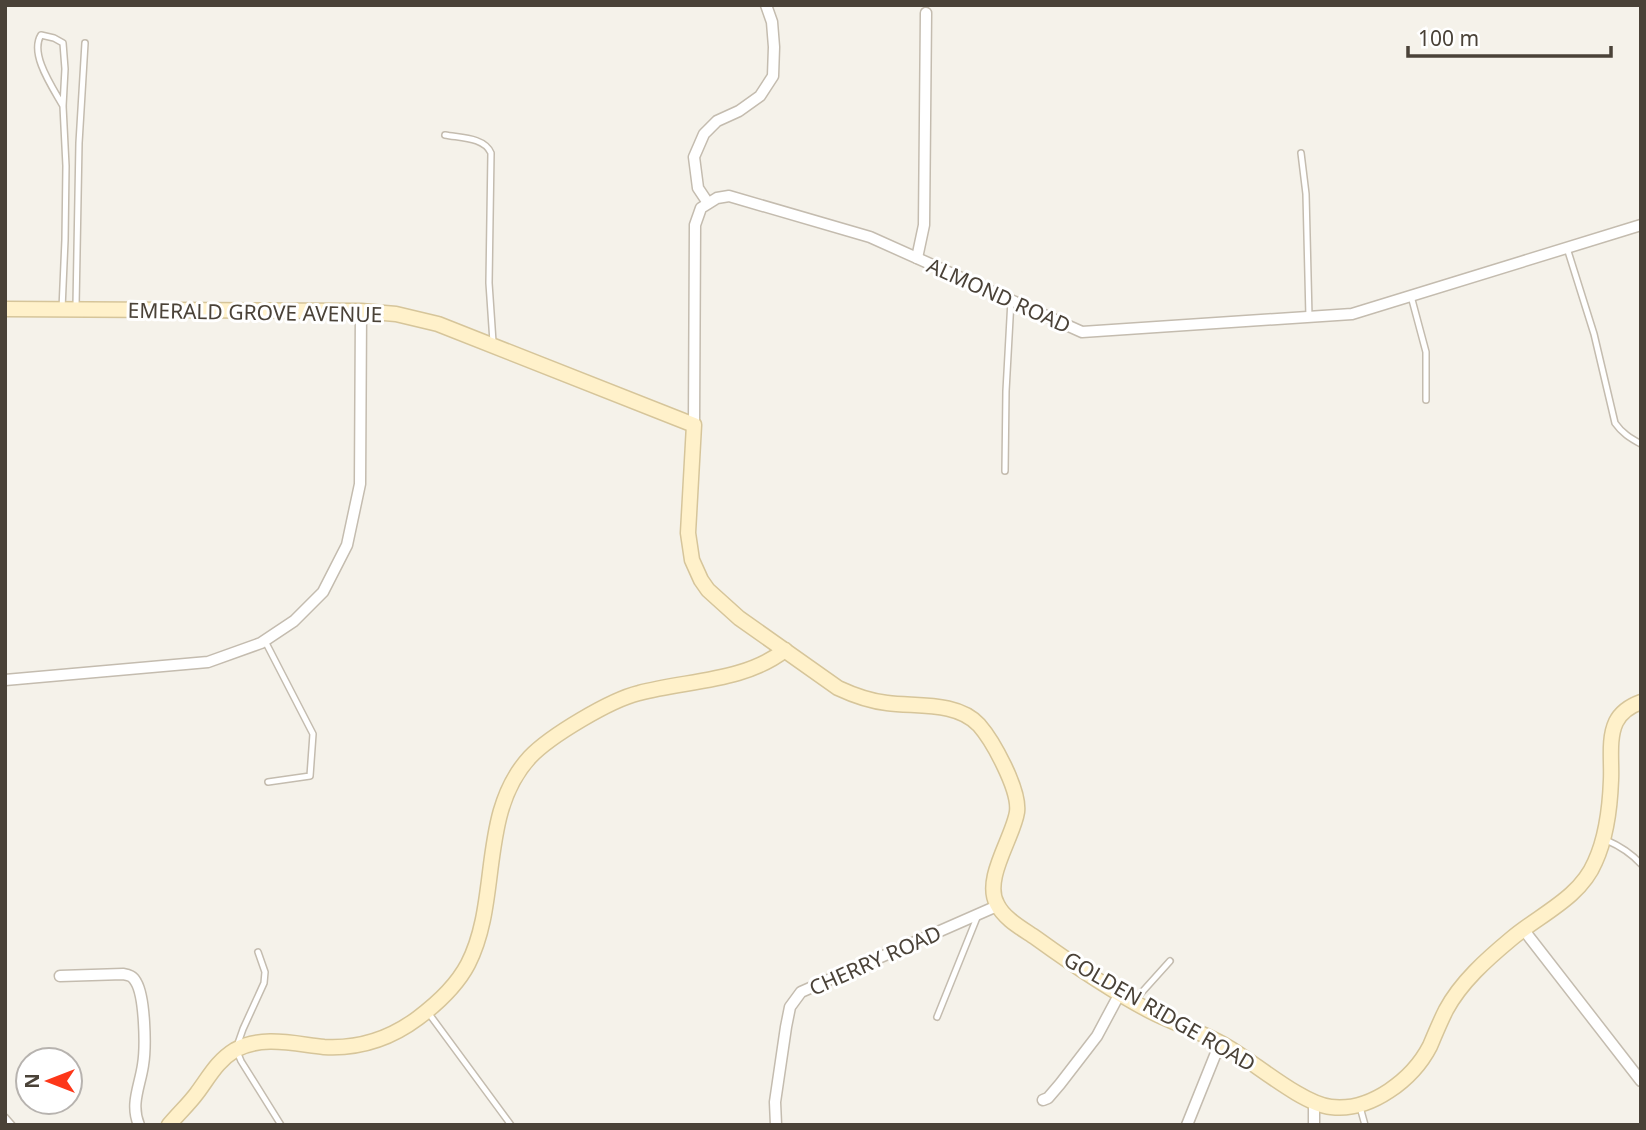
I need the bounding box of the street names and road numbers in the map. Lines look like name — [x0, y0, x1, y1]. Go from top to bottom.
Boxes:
street label: ALMOND ROAD — [923, 251, 1075, 339]
street label: EMERALD GROVE AVENUE — [127, 296, 383, 328]
street label: CHERRY ROAD — [805, 918, 945, 1002]
street label: GOLDEN RIDGE ROAD — [1059, 945, 1261, 1077]

